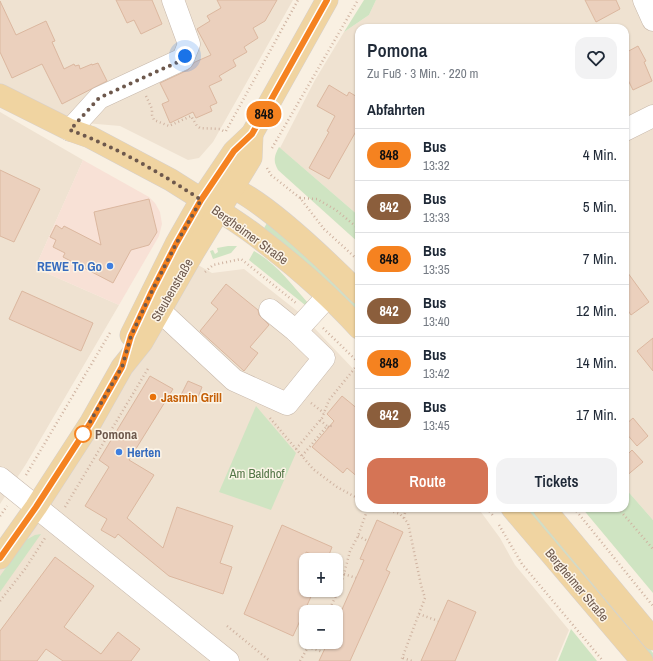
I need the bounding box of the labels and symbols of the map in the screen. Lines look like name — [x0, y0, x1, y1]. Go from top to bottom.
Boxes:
your location — [175, 46, 195, 66]
line badge: 848 — [241, 101, 287, 127]
street label: Bergheimer Straße — [208, 201, 292, 269]
street label: Steubenstraße — [147, 255, 197, 325]
place label: REWE To Go — [37, 258, 102, 275]
marker: REWE To Go — [105, 261, 115, 271]
place label: Jasmin Grill — [161, 389, 222, 406]
marker: Jasmin Grill — [148, 392, 158, 402]
marker: Pomona — [74, 425, 92, 443]
place label: Pomona — [95, 426, 137, 443]
place label: Herten — [127, 444, 161, 461]
marker: Herten — [114, 447, 124, 457]
park label: Am Baldhof — [228, 465, 285, 482]
street label: Bergheimer Straße — [541, 545, 613, 625]

